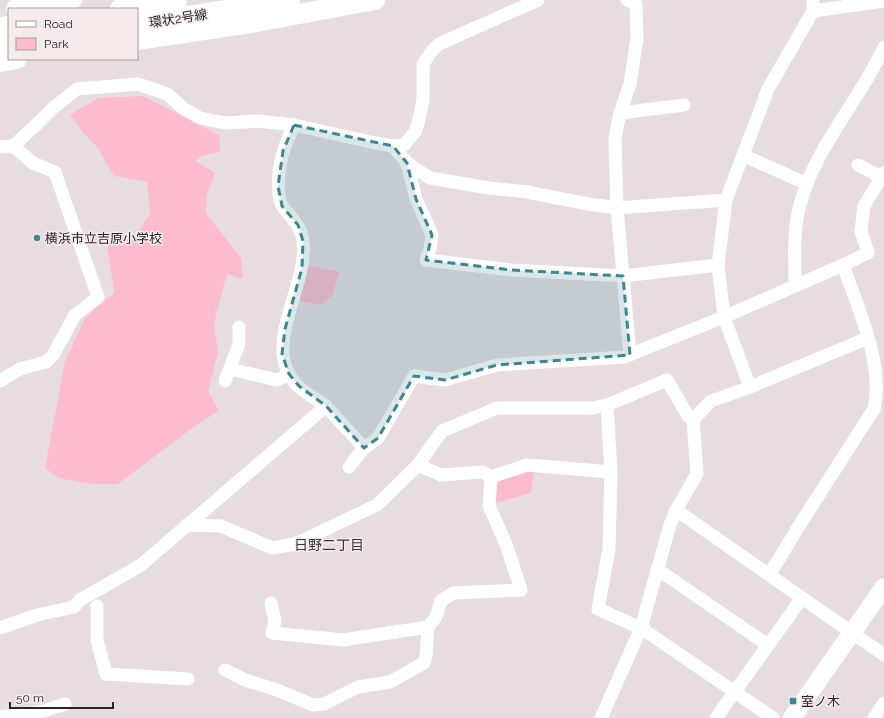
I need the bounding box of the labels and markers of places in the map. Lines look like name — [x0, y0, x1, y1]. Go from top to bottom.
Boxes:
place label: 横浜市立吉原小学校 — [45, 231, 162, 246]
marker: 横浜市立吉原小学校 — [32, 233, 42, 243]
place label: 室ノ木 — [801, 694, 840, 709]
marker: 室ノ木 — [788, 696, 798, 706]

